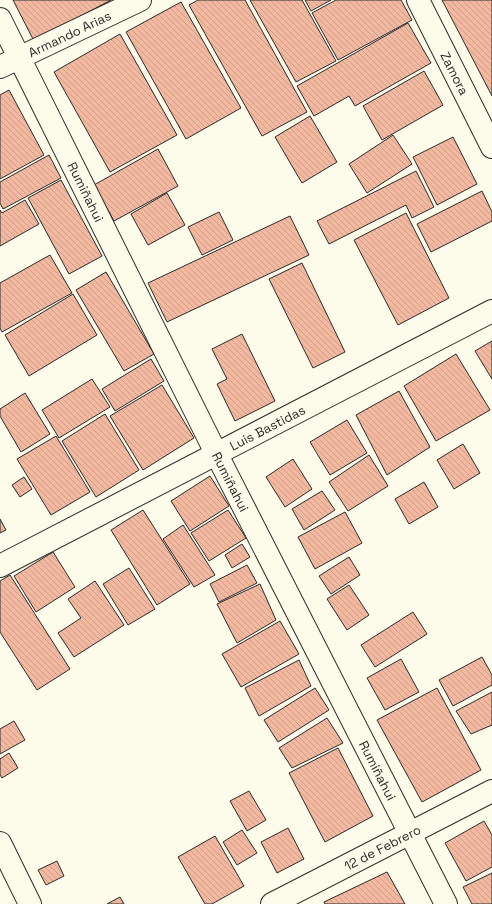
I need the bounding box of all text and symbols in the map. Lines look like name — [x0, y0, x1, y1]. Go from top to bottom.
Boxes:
street label: Armando Arias — [25, 7, 114, 61]
street label: Zamora — [436, 49, 473, 98]
street label: Rumiñahui — [63, 159, 108, 225]
street label: Luis Bastidas — [227, 401, 308, 455]
street label: Rumiñahui — [208, 449, 253, 515]
street label: Rumiñahui — [355, 738, 400, 803]
street label: 12 de Febrero — [341, 821, 424, 875]

